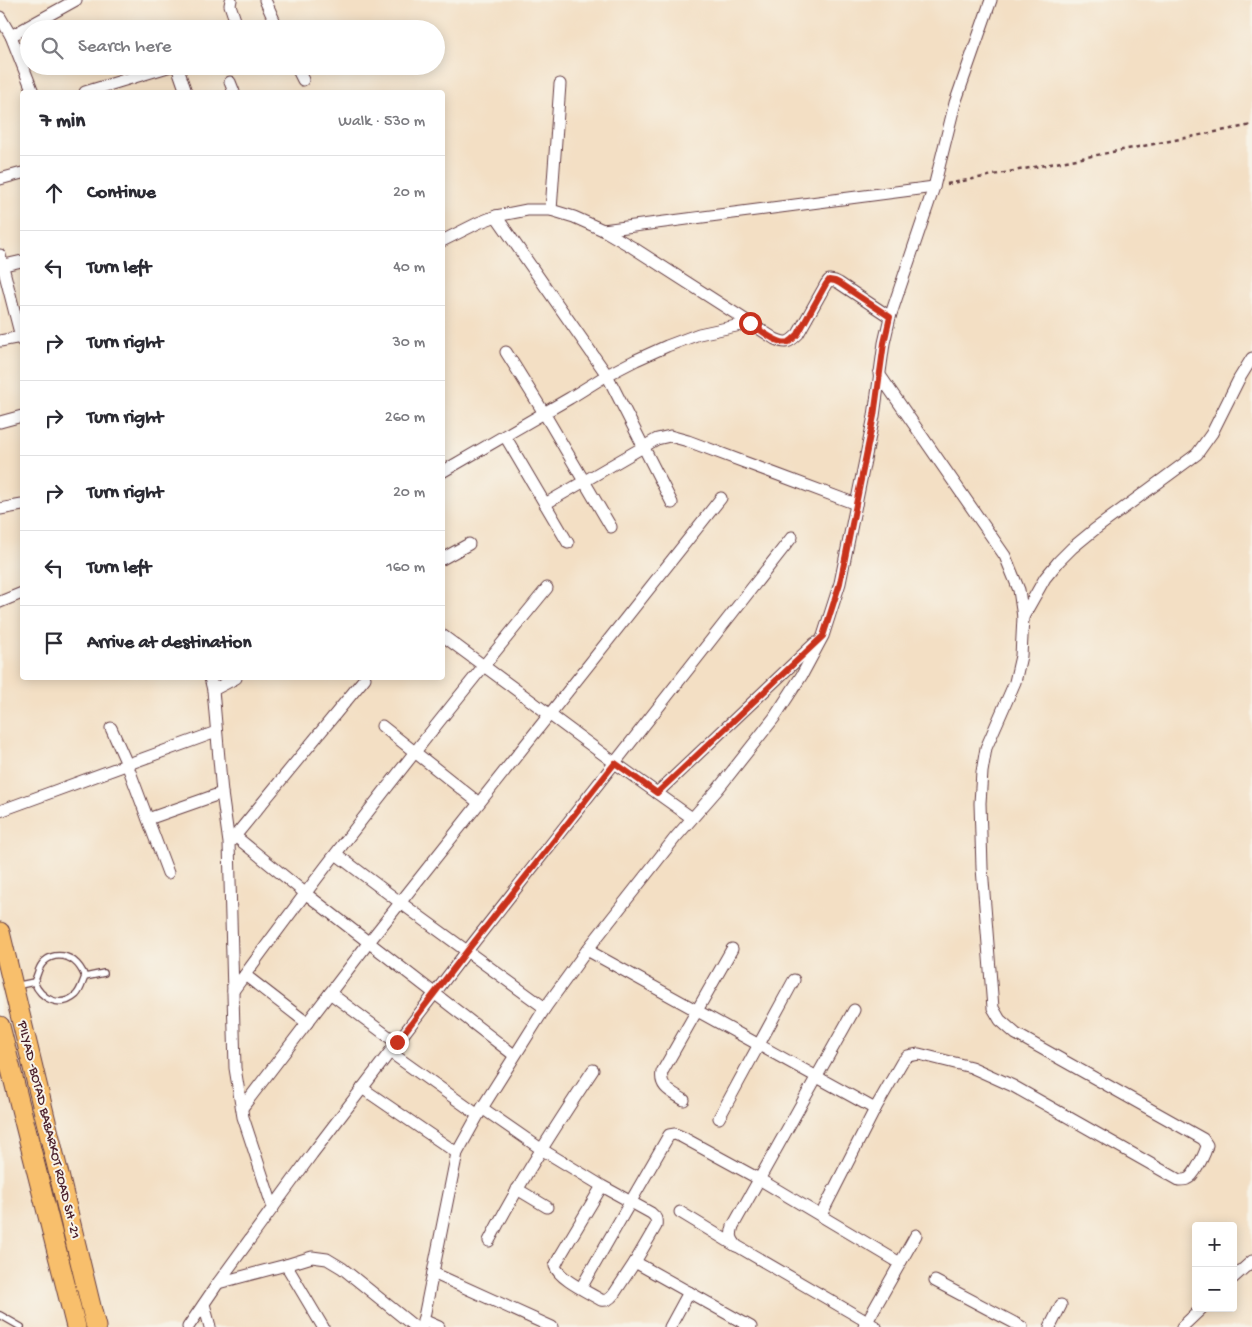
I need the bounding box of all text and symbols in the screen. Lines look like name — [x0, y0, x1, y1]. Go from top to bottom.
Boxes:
search box — [20, 20, 445, 75]
icon: search — [38, 34, 66, 62]
text: Search here — [78, 36, 172, 59]
text: 7 min — [40, 110, 85, 135]
text: Walk · 530 m — [338, 113, 425, 132]
icon: ahead — [40, 179, 68, 207]
text: Continue — [87, 182, 156, 205]
text: 20 m — [393, 184, 425, 203]
icon: left — [40, 254, 68, 282]
text: Turn left — [87, 257, 151, 280]
text: 40 m — [393, 259, 425, 278]
route start — [739, 312, 762, 335]
icon: right — [40, 329, 68, 357]
text: Turn right — [87, 332, 163, 355]
text: 30 m — [392, 334, 425, 353]
icon: right — [40, 404, 68, 432]
text: Turn right — [87, 407, 163, 430]
text: 260 m — [385, 409, 425, 428]
icon: right — [40, 479, 68, 507]
text: Turn right — [87, 482, 163, 505]
text: 20 m — [393, 484, 425, 503]
icon: left — [40, 554, 68, 582]
text: Turn left — [87, 557, 151, 580]
text: 160 m — [386, 559, 425, 578]
icon: arrive — [40, 629, 68, 657]
text: Arrive at destination — [87, 632, 251, 655]
street label: PILYAD -BOTAD BABARKOT ROAD SH -21 — [12, 1018, 83, 1241]
route end — [386, 1031, 409, 1054]
map controls — [1192, 1222, 1237, 1312]
button: + — [1192, 1222, 1237, 1267]
button: − — [1192, 1267, 1237, 1312]

